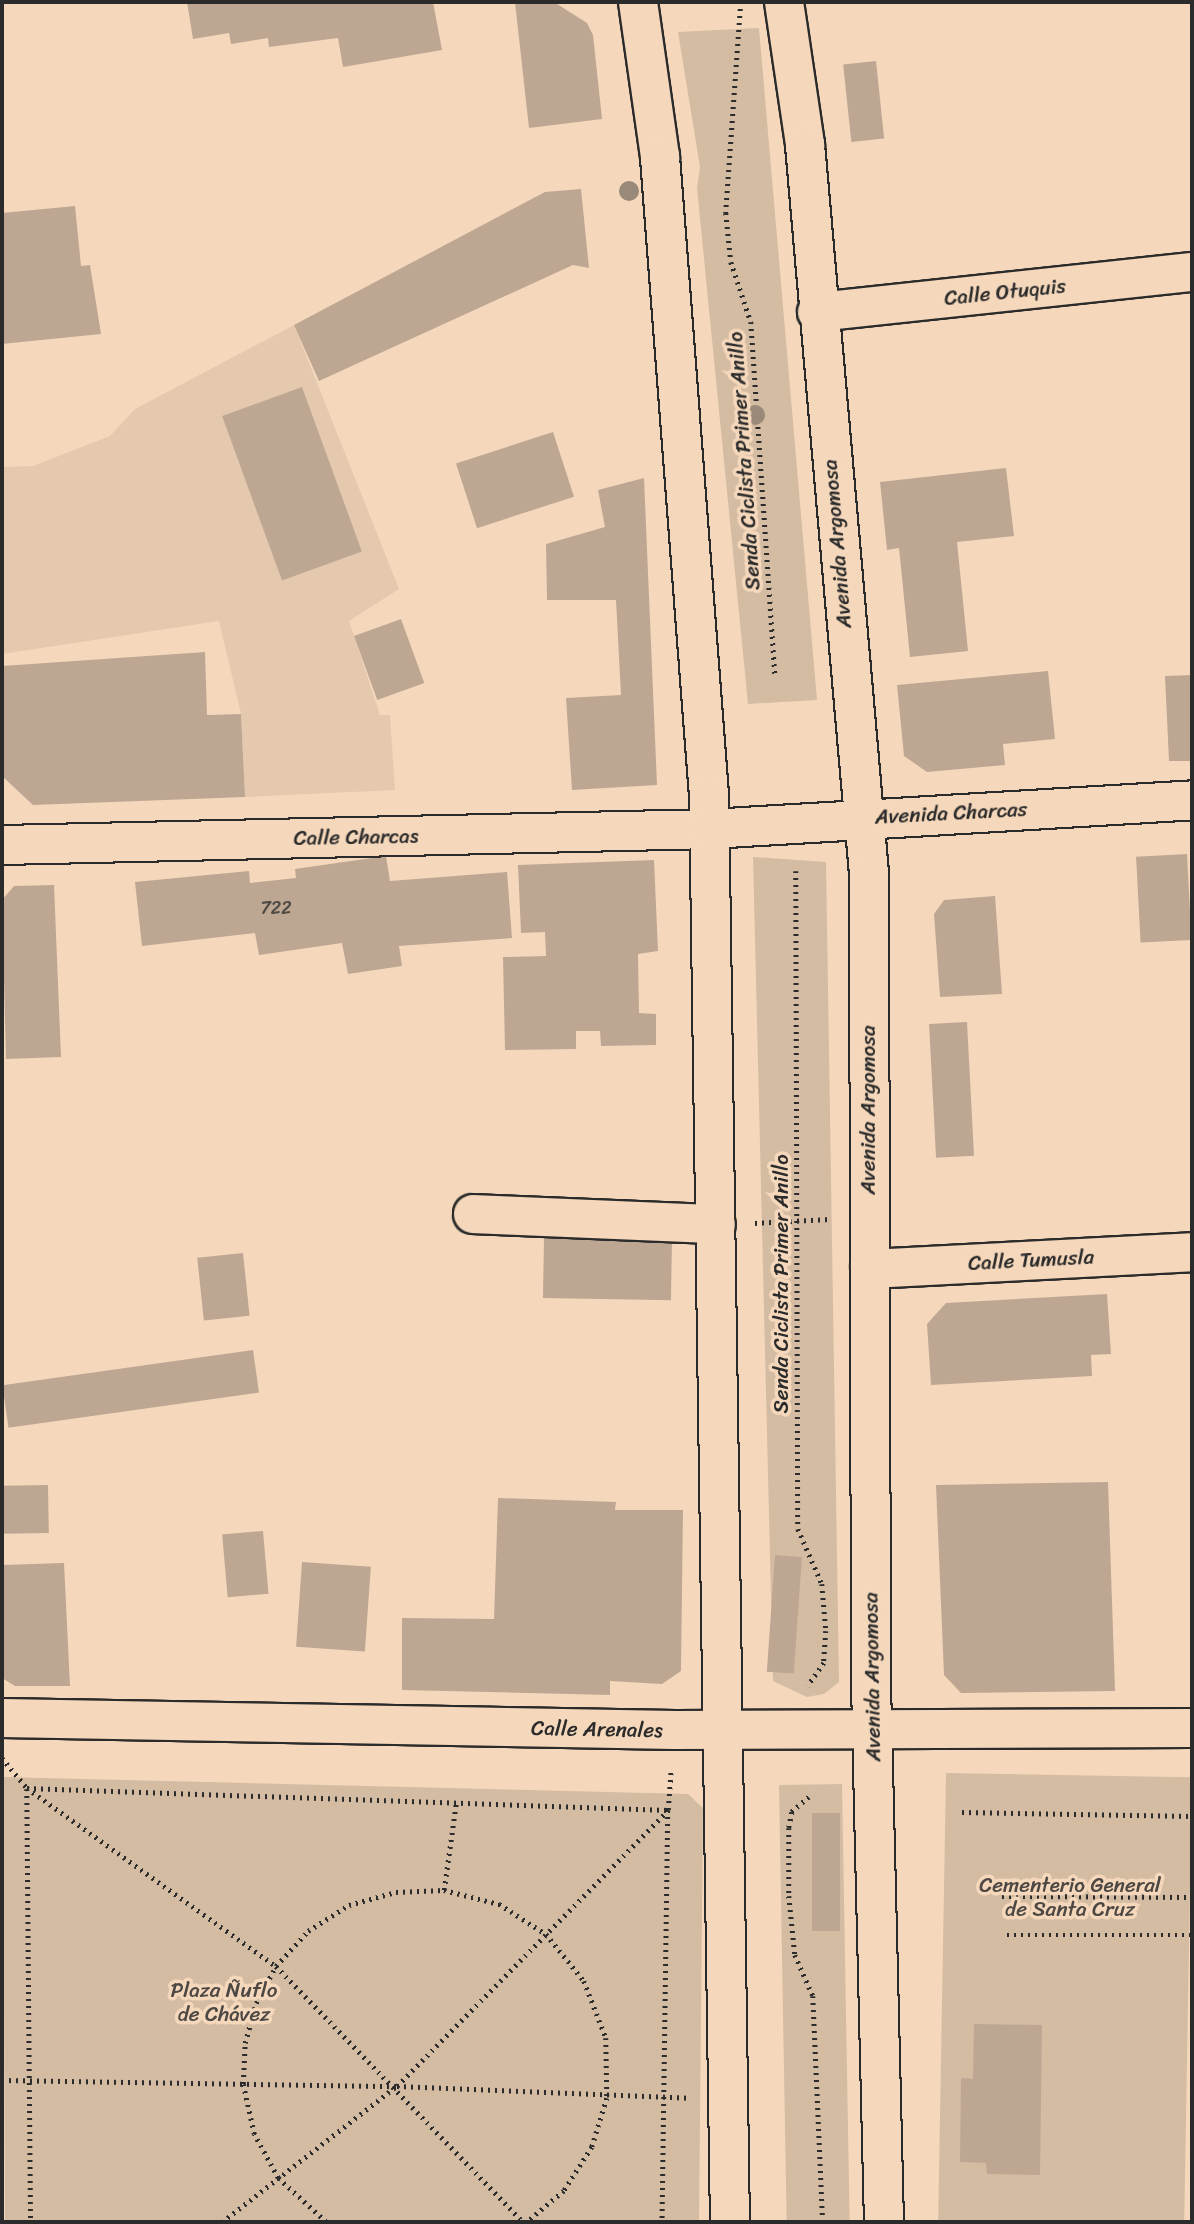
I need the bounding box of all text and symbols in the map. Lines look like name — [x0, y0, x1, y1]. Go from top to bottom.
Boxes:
street label: Calle Otuquis — [943, 273, 1067, 311]
street label: Senda Ciclista Primer Anillo — [722, 331, 766, 591]
street label: Avenida Argomosa — [817, 459, 857, 629]
street label: Avenida Charcas — [874, 796, 1028, 830]
street label: Calle Charcas — [293, 823, 419, 851]
house number: 722 — [260, 897, 292, 919]
street label: Avenida Argomosa — [855, 1025, 881, 1195]
street label: Senda Ciclista Primer Anillo — [768, 1155, 794, 1413]
street label: Calle Tumusla — [967, 1244, 1095, 1276]
street label: Avenida Argomosa — [858, 1592, 886, 1762]
street label: Calle Arenales — [530, 1715, 664, 1743]
park label: Cementerio General de Santa Cruz — [979, 1872, 1161, 1922]
park label: Plaza Ñuflo de Chávez — [170, 1977, 278, 2027]

